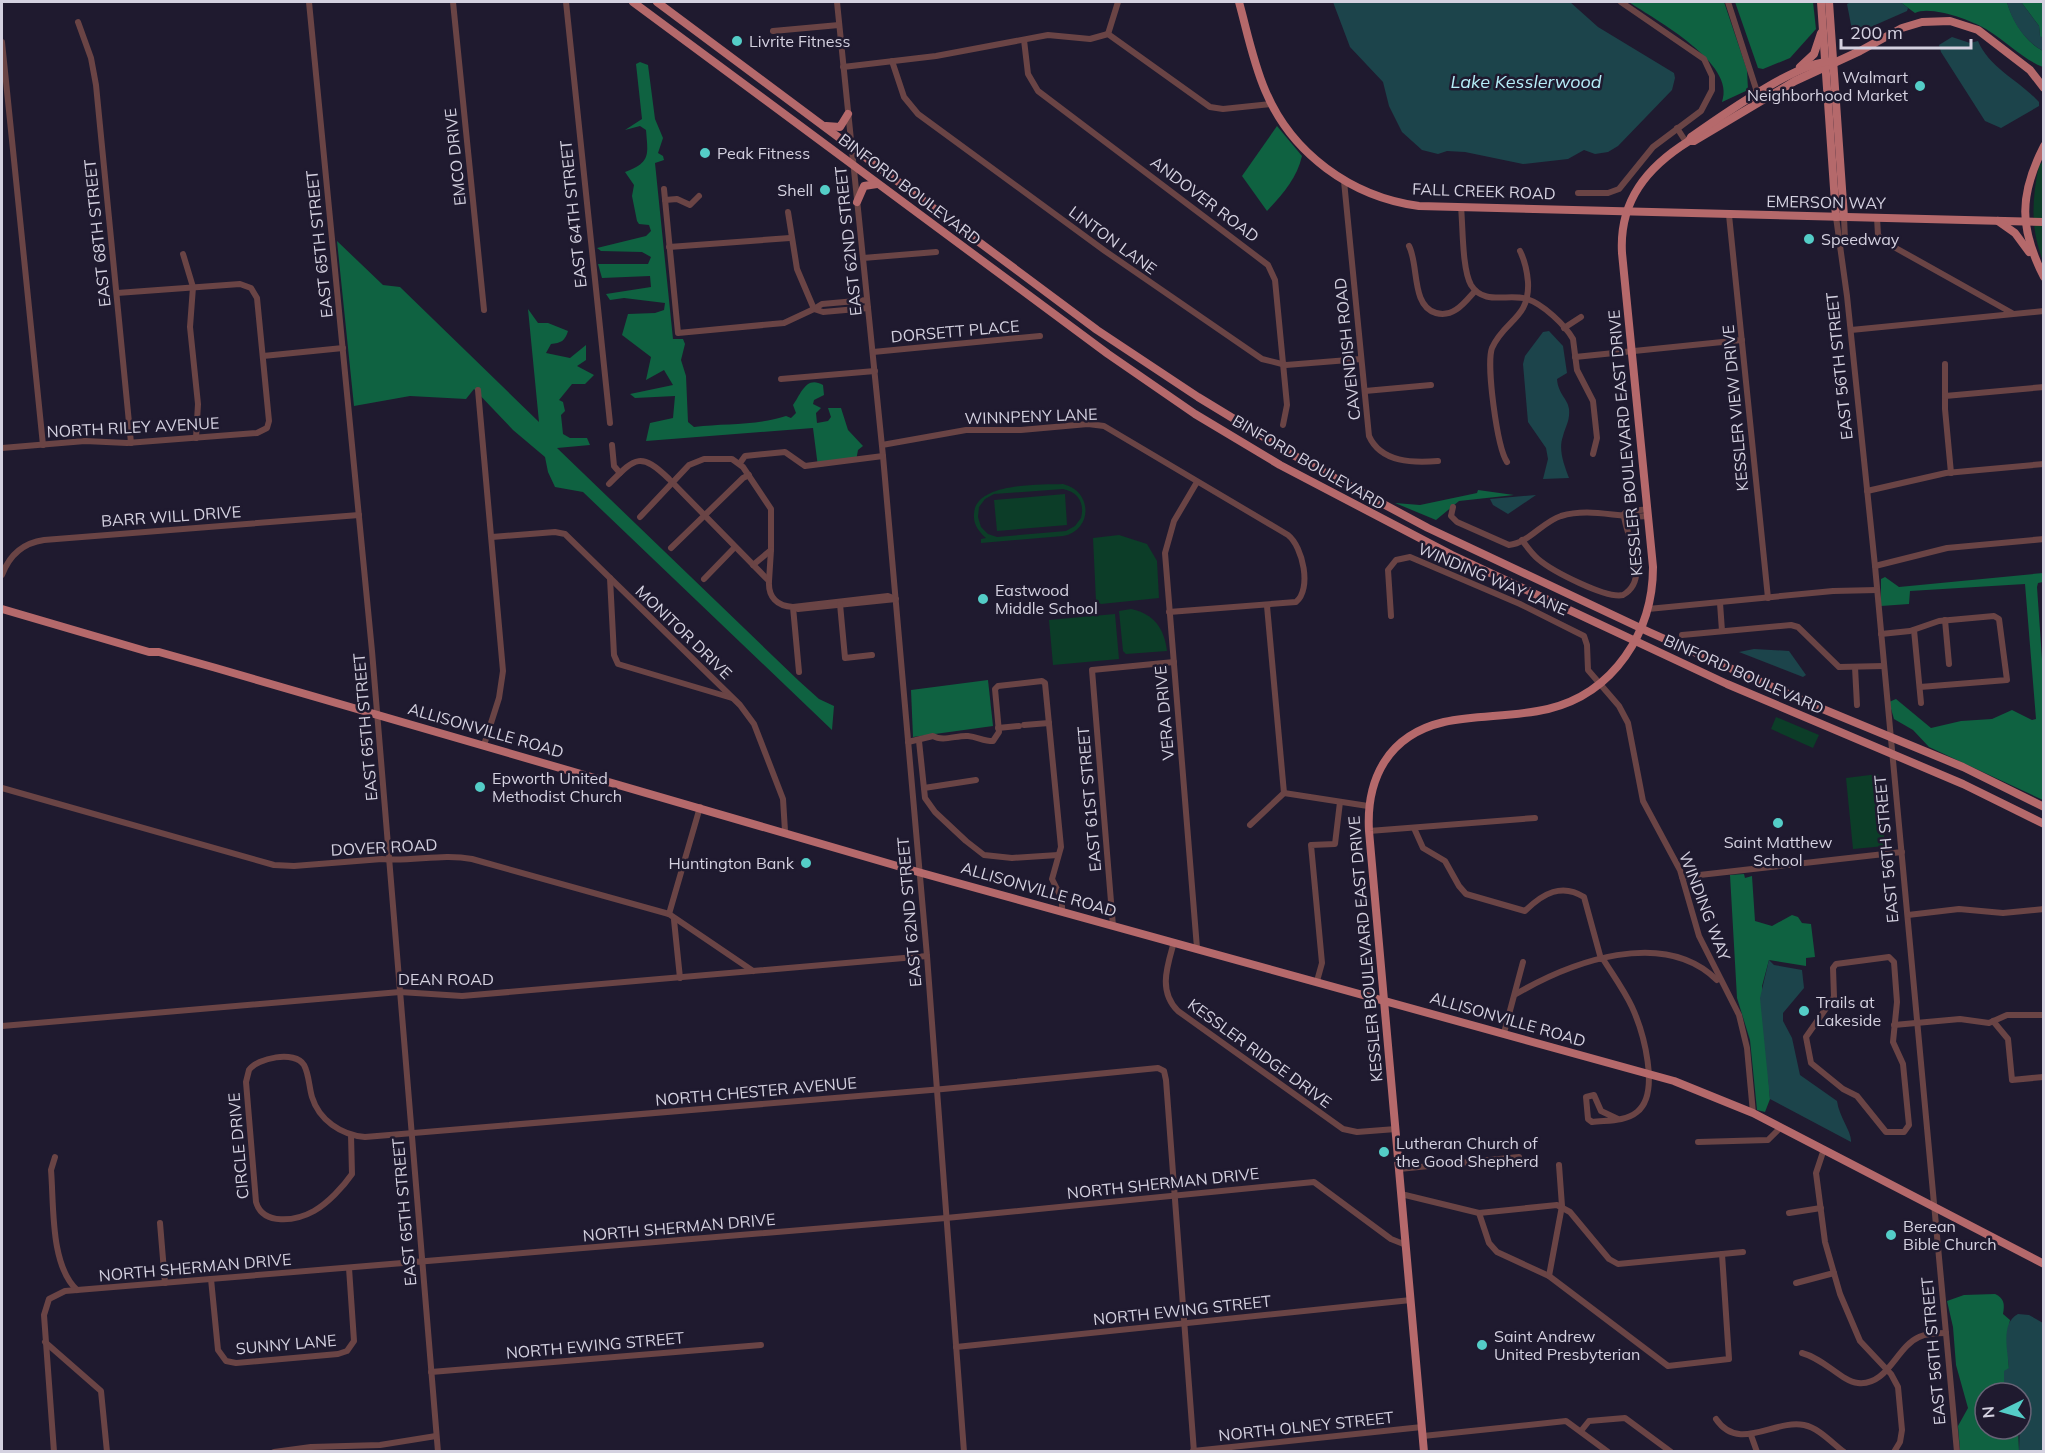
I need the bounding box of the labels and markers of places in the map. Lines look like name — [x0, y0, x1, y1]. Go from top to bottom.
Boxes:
place label: Livrite Fitness — [749, 31, 850, 51]
marker: Livrite Fitness — [730, 34, 744, 48]
place label: Walmart Neighborhood Market — [1747, 67, 1908, 105]
marker: Walmart Neighborhood Market — [1913, 79, 1927, 93]
place label: Peak Fitness — [717, 143, 810, 163]
marker: Peak Fitness — [698, 146, 712, 160]
place label: Shell — [777, 180, 813, 200]
marker: Shell — [818, 183, 832, 197]
place label: Speedway — [1821, 229, 1900, 249]
marker: Speedway — [1802, 232, 1816, 246]
place label: Eastwood Middle School — [995, 580, 1098, 618]
marker: Eastwood Middle School — [976, 592, 990, 606]
place label: Epworth United Methodist Church — [492, 768, 622, 806]
marker: Epworth United Methodist Church — [473, 780, 487, 794]
marker: Saint Matthew School — [1771, 816, 1785, 830]
place label: Saint Matthew School — [1724, 832, 1832, 870]
place label: Huntington Bank — [668, 853, 795, 873]
marker: Huntington Bank — [799, 856, 813, 870]
place label: Trails at Lakeside — [1816, 992, 1881, 1030]
marker: Trails at Lakeside — [1797, 1004, 1811, 1018]
place label: Lutheran Church of the Good Shepherd — [1396, 1133, 1539, 1171]
marker: Lutheran Church of the Good Shepherd — [1377, 1145, 1391, 1159]
place label: Berean Bible Church — [1903, 1216, 1997, 1254]
marker: Berean Bible Church — [1884, 1228, 1898, 1242]
place label: Saint Andrew United Presbyterian — [1494, 1326, 1640, 1364]
marker: Saint Andrew United Presbyterian — [1475, 1338, 1489, 1352]

